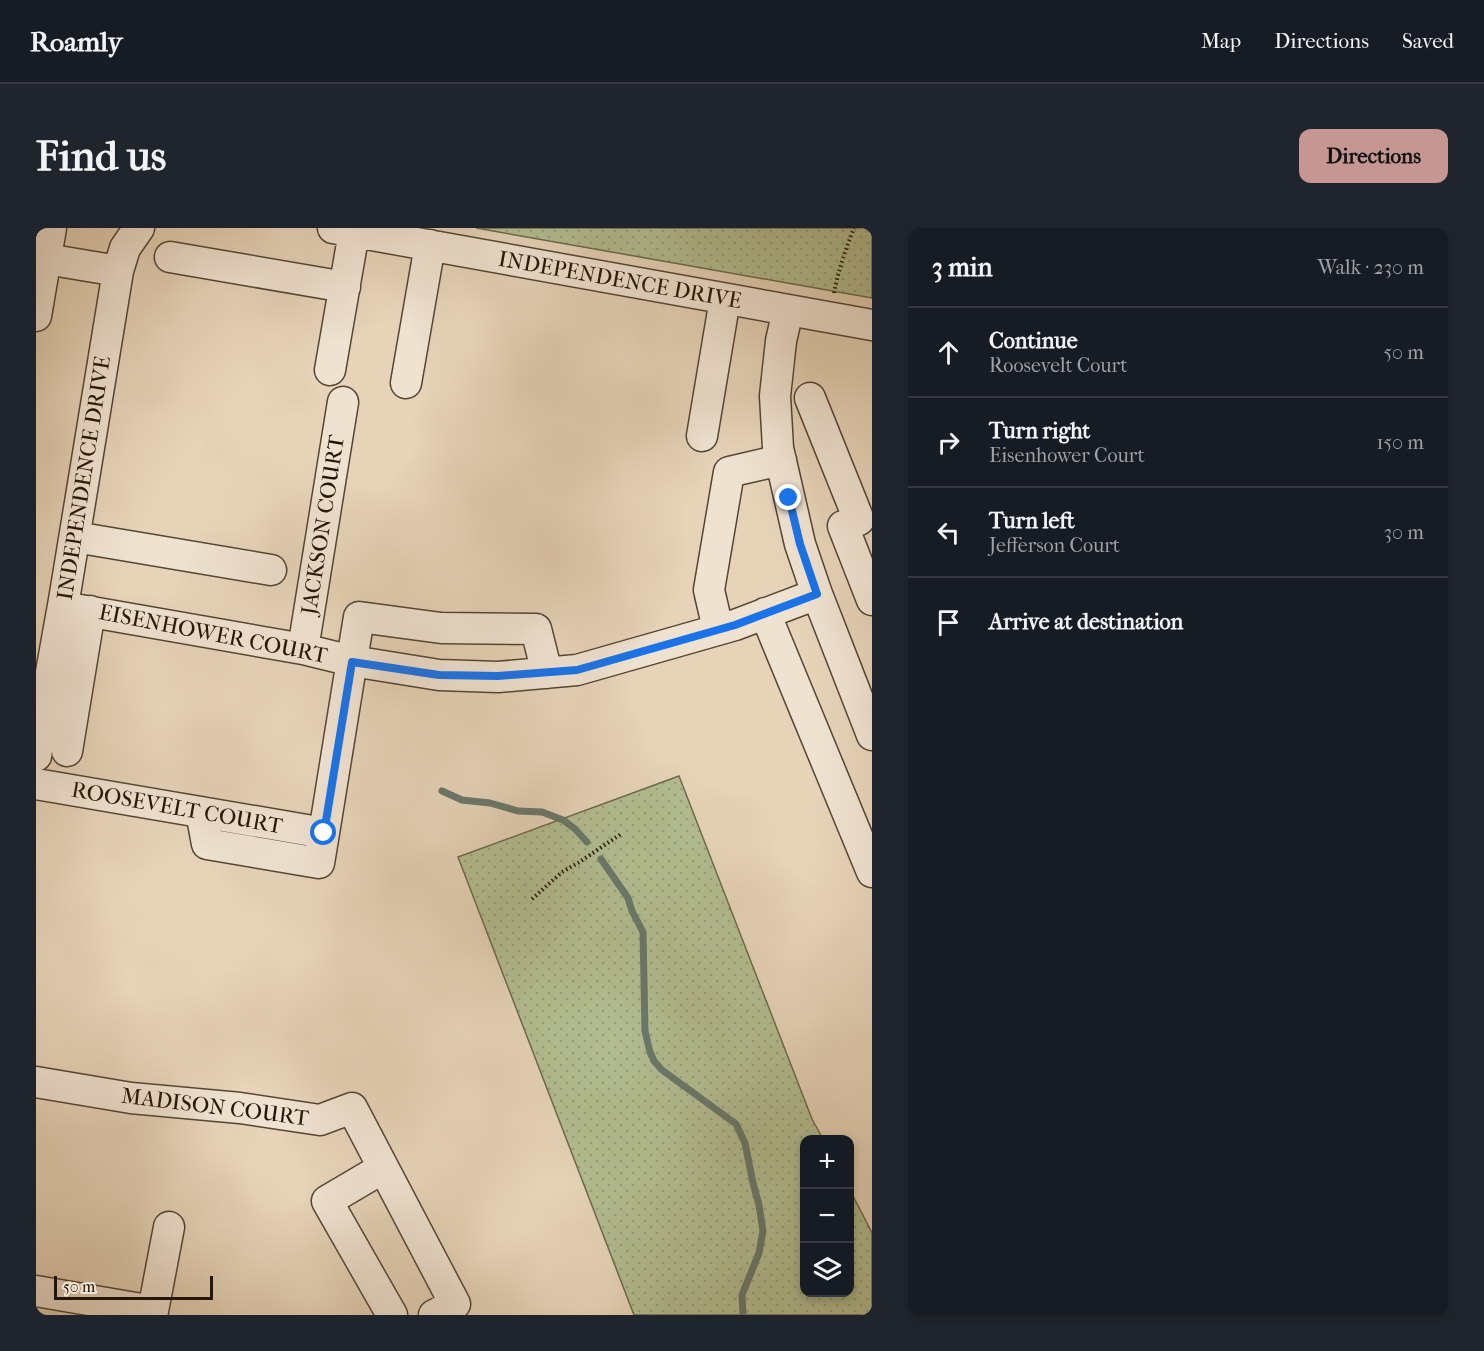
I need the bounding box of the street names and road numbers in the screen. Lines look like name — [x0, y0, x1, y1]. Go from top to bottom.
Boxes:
street label: INDEPENDENCE DRIVE — [496, 246, 744, 314]
street label: INDEPENDENCE DRIVE — [52, 354, 116, 602]
street label: JACKSON COURT — [296, 432, 350, 619]
street label: EISENHOWER COURT — [96, 599, 331, 669]
street label: ROOSEVELT COURT — [69, 777, 286, 840]
street label: MADISON COURT — [120, 1083, 311, 1132]

